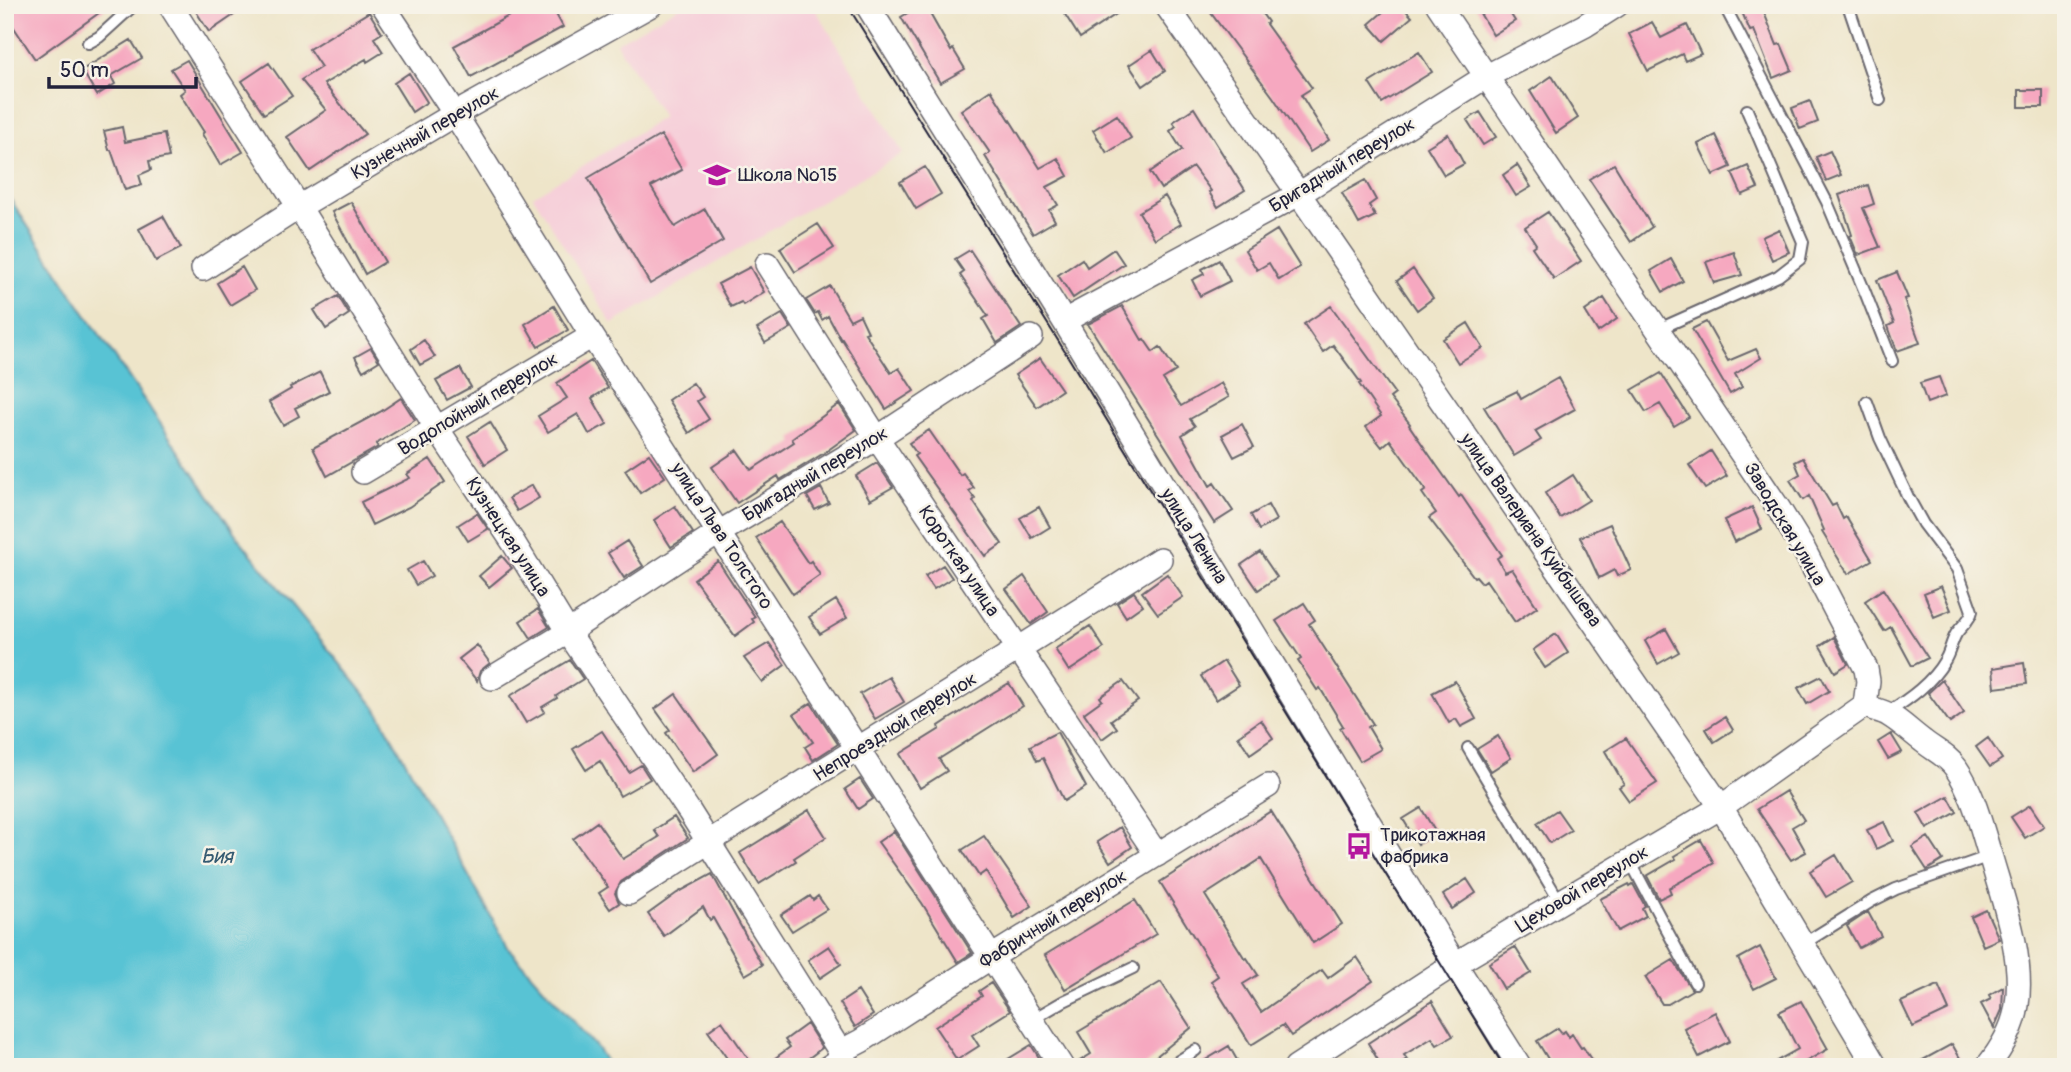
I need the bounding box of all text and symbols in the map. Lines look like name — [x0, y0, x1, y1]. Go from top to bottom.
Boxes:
scale bar — [49, 46, 196, 90]
text: 50 m — [60, 57, 109, 84]
street label: Кузнечный переулок — [347, 81, 504, 185]
street label: Бригадный переулок — [1265, 112, 1419, 218]
school or university icon: Школа №15 — [702, 160, 732, 190]
place label: Школа №15 — [738, 163, 837, 187]
street label: Водопойный переулок — [394, 347, 562, 461]
street label: Бригадный переулок — [738, 421, 892, 527]
street label: улица Валериана Куйбышева — [1454, 428, 1607, 632]
street label: улица Льва Толстого — [665, 457, 778, 614]
street label: Заводская улица — [1739, 458, 1831, 590]
street label: Кузнецкая улица — [460, 473, 556, 602]
street label: улица Ленина — [1155, 483, 1233, 588]
street label: Короткая улица — [913, 501, 1005, 621]
street label: Непроездной переулок — [809, 667, 981, 787]
place label: Трикотажная фабрика — [1380, 823, 1486, 869]
bus stop icon: Трикотажная фабрика — [1344, 831, 1374, 861]
street label: Цеховой переулок — [1511, 840, 1653, 938]
water label: Бия — [201, 843, 235, 870]
street label: Фабричный переулок — [975, 864, 1131, 974]

